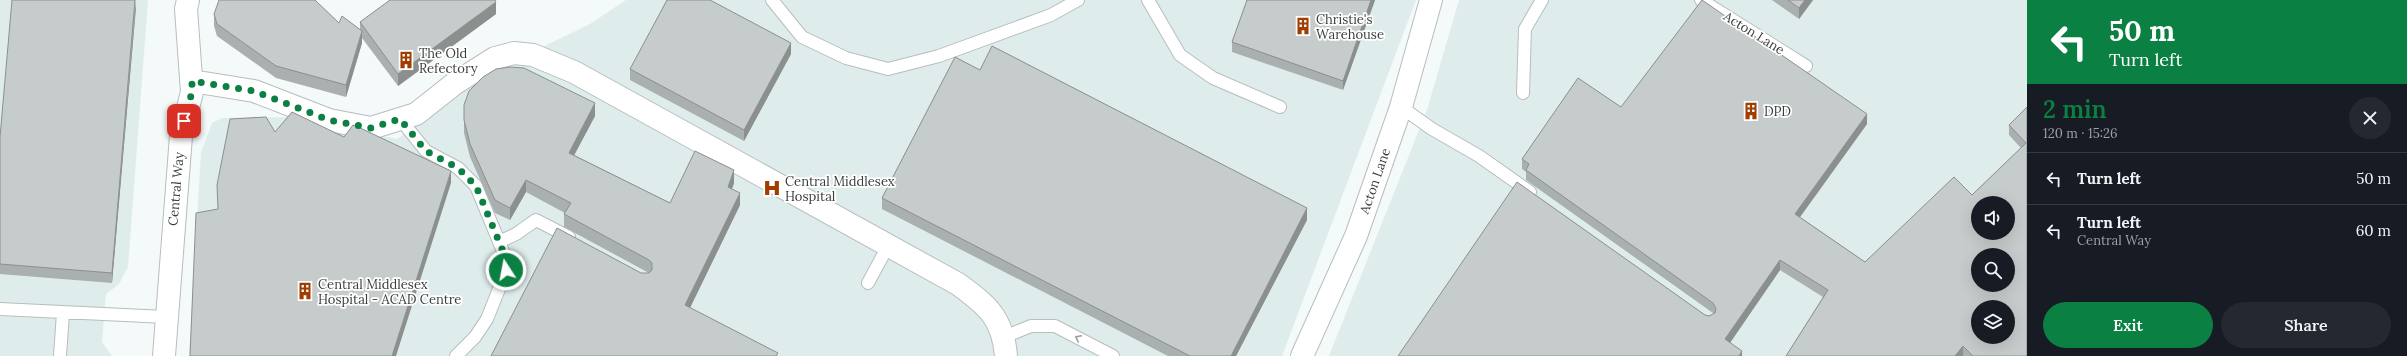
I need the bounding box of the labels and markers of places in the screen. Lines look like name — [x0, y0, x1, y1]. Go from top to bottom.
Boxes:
place label: Christie's Warehouse — [1316, 11, 1384, 43]
building icon: Christie's Warehouse — [1293, 16, 1313, 36]
place label: The Old Refectory — [419, 45, 478, 77]
building icon: The Old Refectory — [396, 50, 416, 70]
building icon: DPD — [1741, 101, 1761, 121]
place label: DPD — [1764, 103, 1791, 120]
pin — [167, 104, 201, 138]
place label: Central Middlesex Hospital — [785, 173, 895, 205]
hospital icon: Central Middlesex Hospital — [762, 178, 782, 198]
place label: Central Middlesex Hospital - ACAD Centre — [318, 276, 461, 308]
building icon: Central Middlesex Hospital - ACAD Centre — [295, 281, 315, 301]

